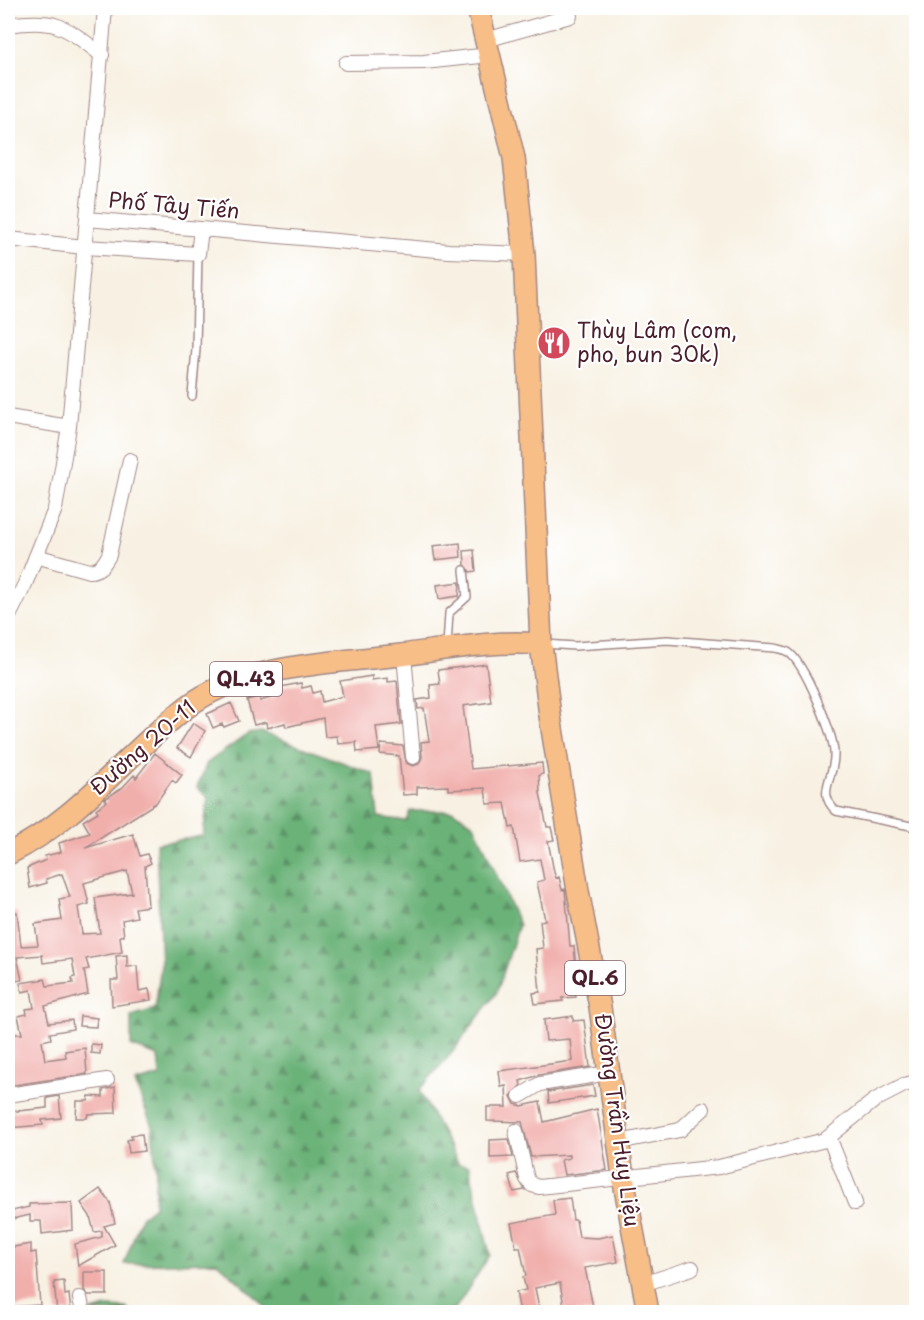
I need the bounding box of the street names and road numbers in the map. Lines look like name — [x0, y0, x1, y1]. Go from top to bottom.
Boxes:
street label: Phố Tây Tiến — [107, 182, 241, 226]
road number: QL.43 — [210, 662, 282, 696]
street label: Đường 20-11 — [82, 691, 202, 802]
road number: QL.6 — [565, 961, 625, 995]
street label: Đường Trần Huy Liệu — [588, 1011, 650, 1228]

